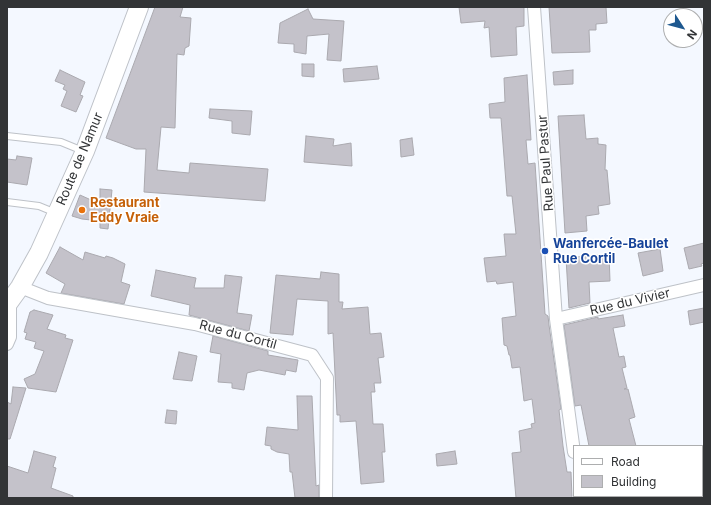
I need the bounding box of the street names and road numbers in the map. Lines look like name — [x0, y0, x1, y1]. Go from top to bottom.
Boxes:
street label: Route de Namur — [53, 110, 107, 208]
street label: Rue Paul Pastur — [535, 114, 557, 212]
street label: Rue du Vivier — [588, 285, 672, 319]
street label: Rue du Cortil — [198, 317, 278, 353]

